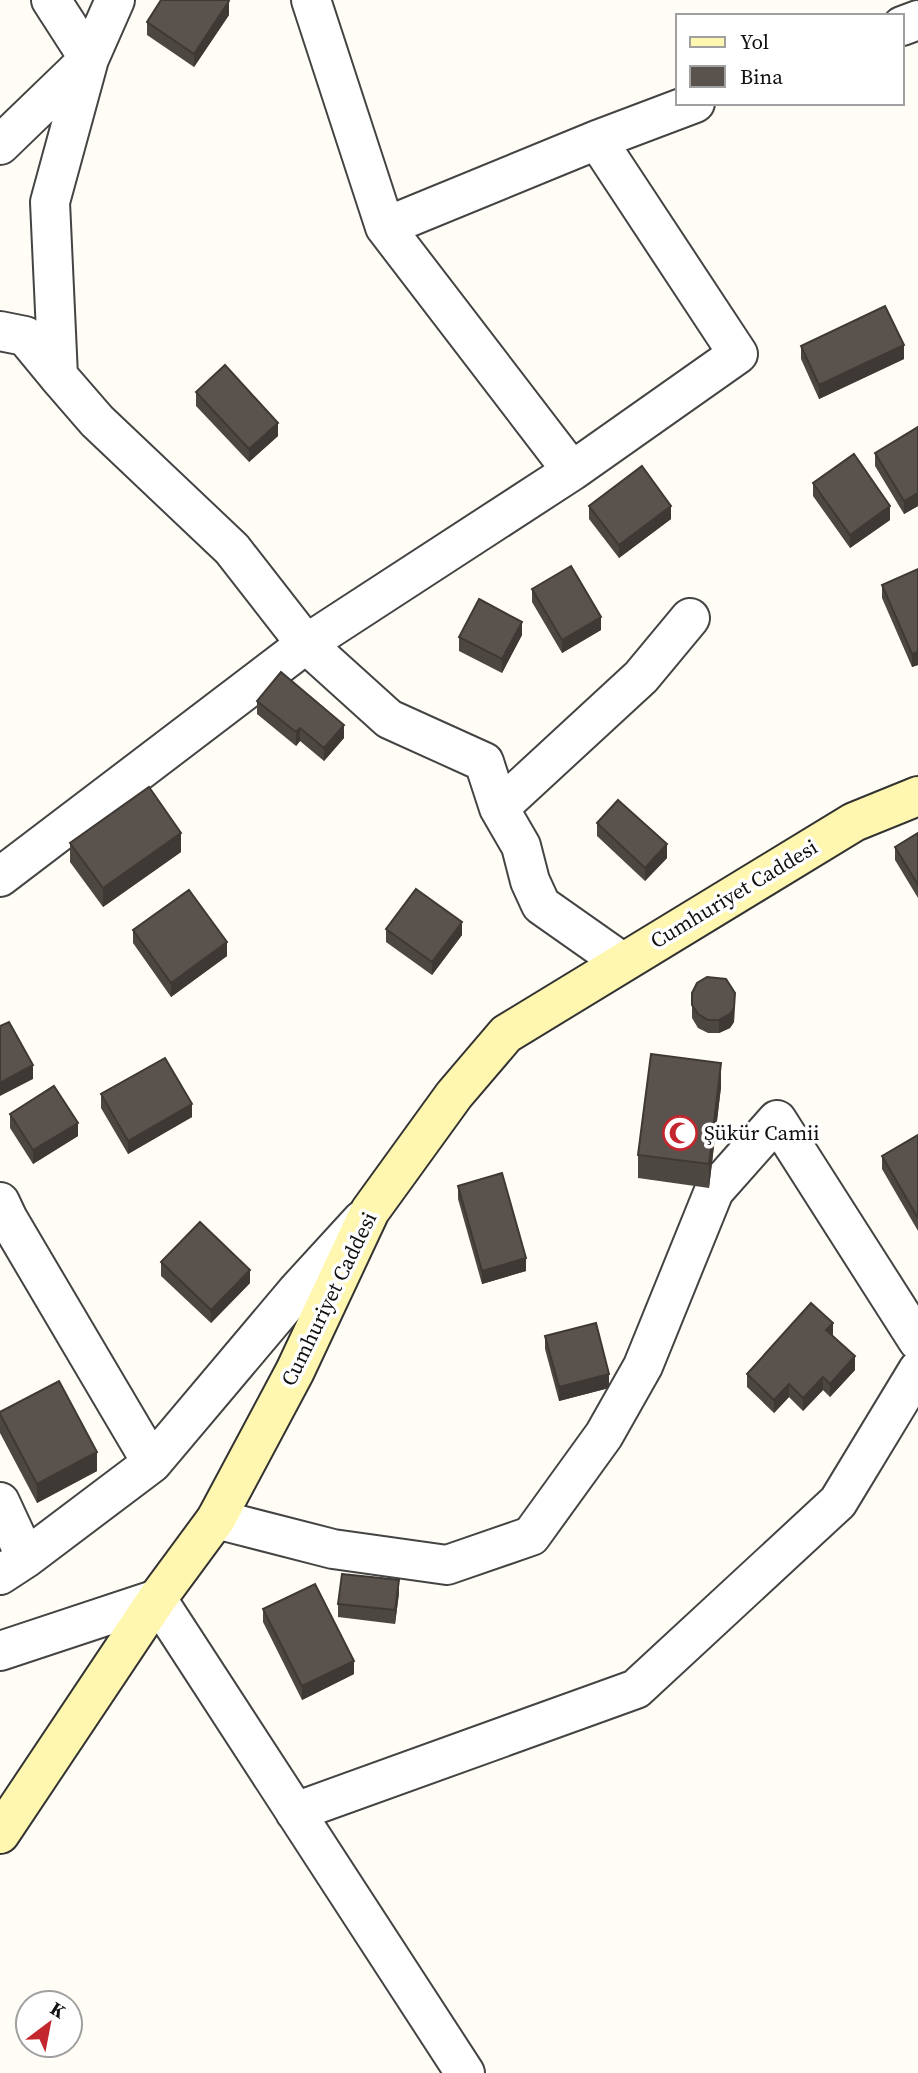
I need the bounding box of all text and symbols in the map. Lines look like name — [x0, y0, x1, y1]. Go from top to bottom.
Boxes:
legend — [676, 14, 904, 105]
text: Yol — [740, 27, 769, 56]
text: Bina — [740, 62, 783, 91]
street label: Cumhuriyet Caddesi — [645, 832, 823, 955]
mosque icon: Şükür Camii — [661, 1114, 699, 1152]
place label: Şükür Camii — [704, 1118, 820, 1147]
street label: Cumhuriyet Caddesi — [274, 1207, 383, 1391]
north arrow — [14, 1989, 84, 2059]
text: K — [46, 1995, 71, 2025]

